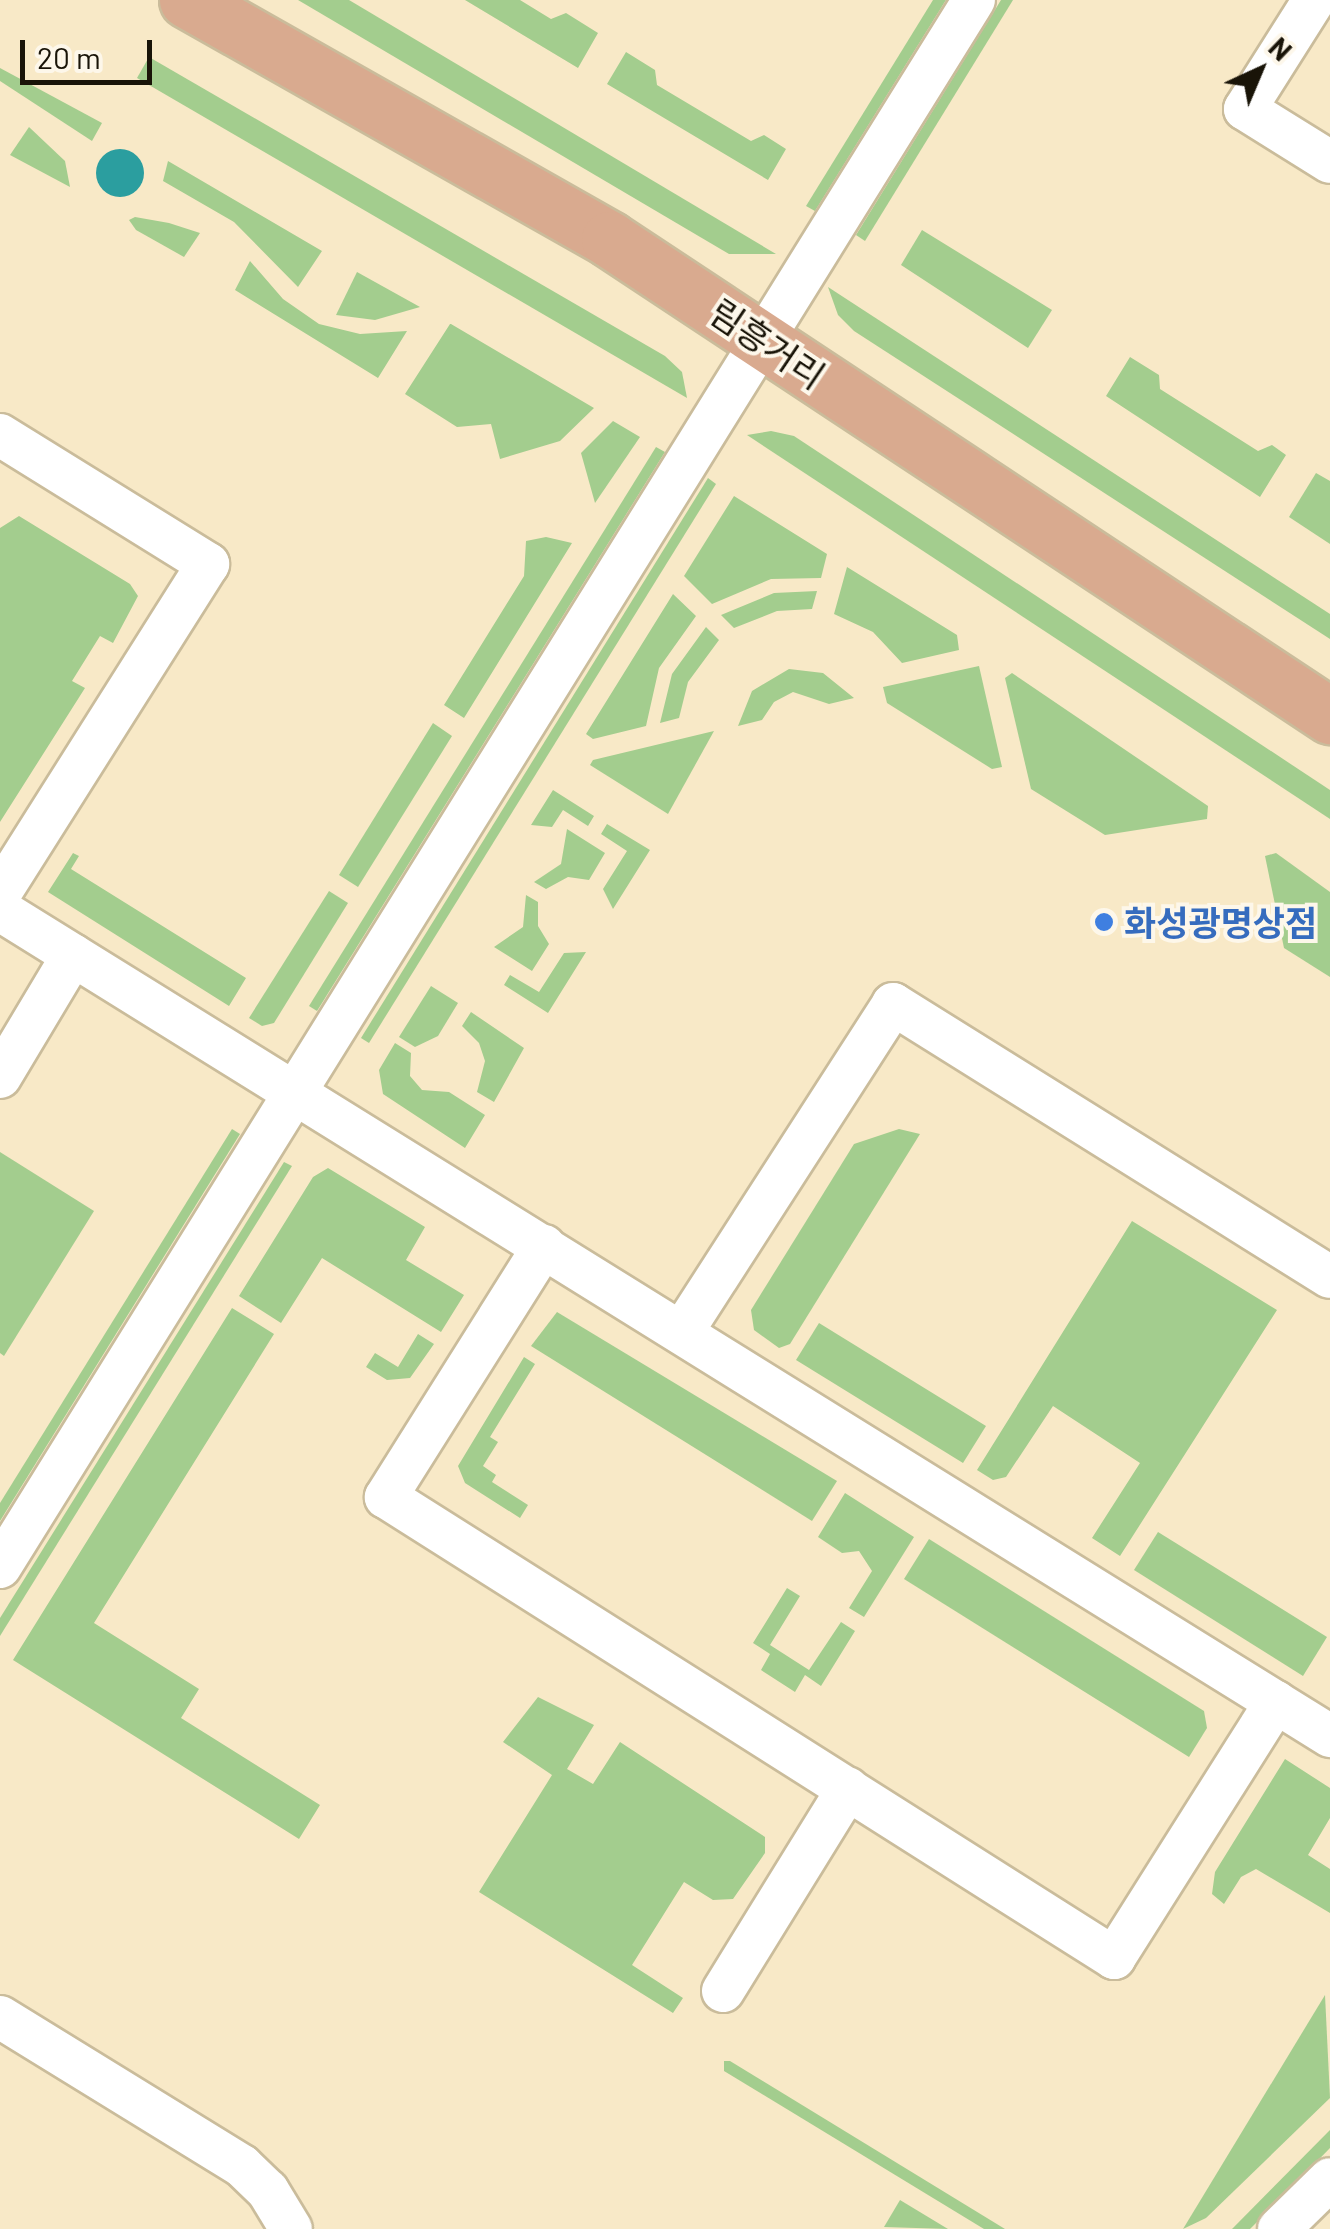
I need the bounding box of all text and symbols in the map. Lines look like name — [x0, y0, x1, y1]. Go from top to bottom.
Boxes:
scale bar — [25, 20, 158, 82]
north arrow — [1210, 20, 1310, 120]
text: N — [1262, 30, 1299, 67]
text: 20 m — [37, 39, 101, 75]
street label: 림흥거리 — [703, 290, 833, 396]
place label: 화성광명상점 — [1124, 901, 1317, 943]
marker: 화성광명상점 — [1093, 911, 1115, 933]

